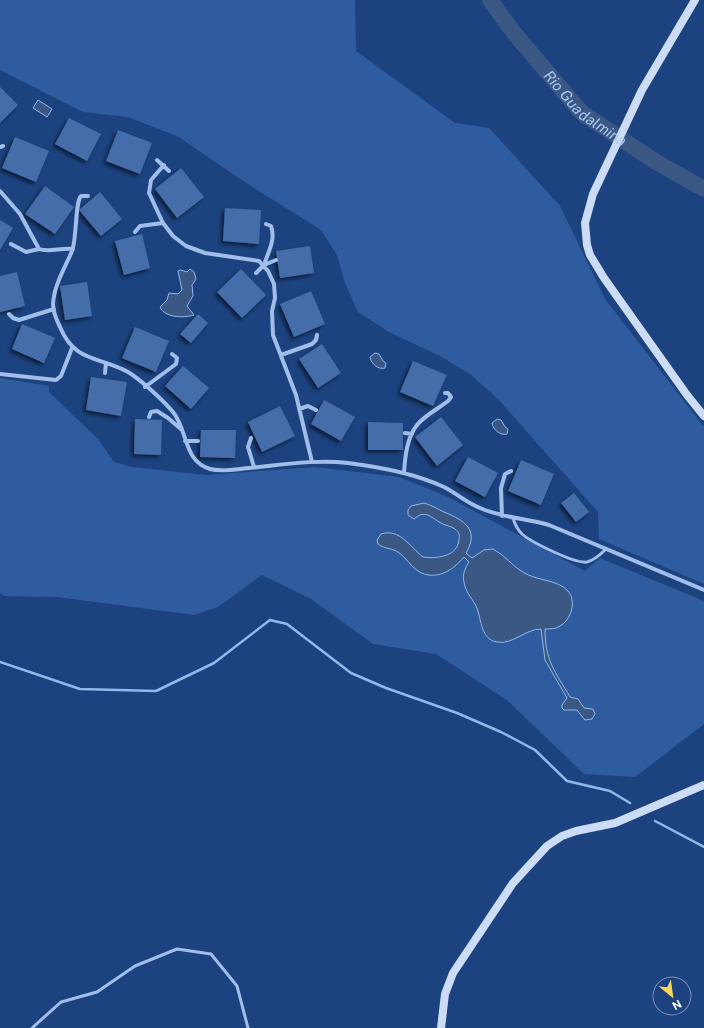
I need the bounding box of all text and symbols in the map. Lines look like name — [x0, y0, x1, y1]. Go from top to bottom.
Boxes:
water label: Rio Guadalmina — [541, 67, 630, 149]
north arrow — [652, 976, 692, 1016]
text: N — [670, 997, 684, 1012]

